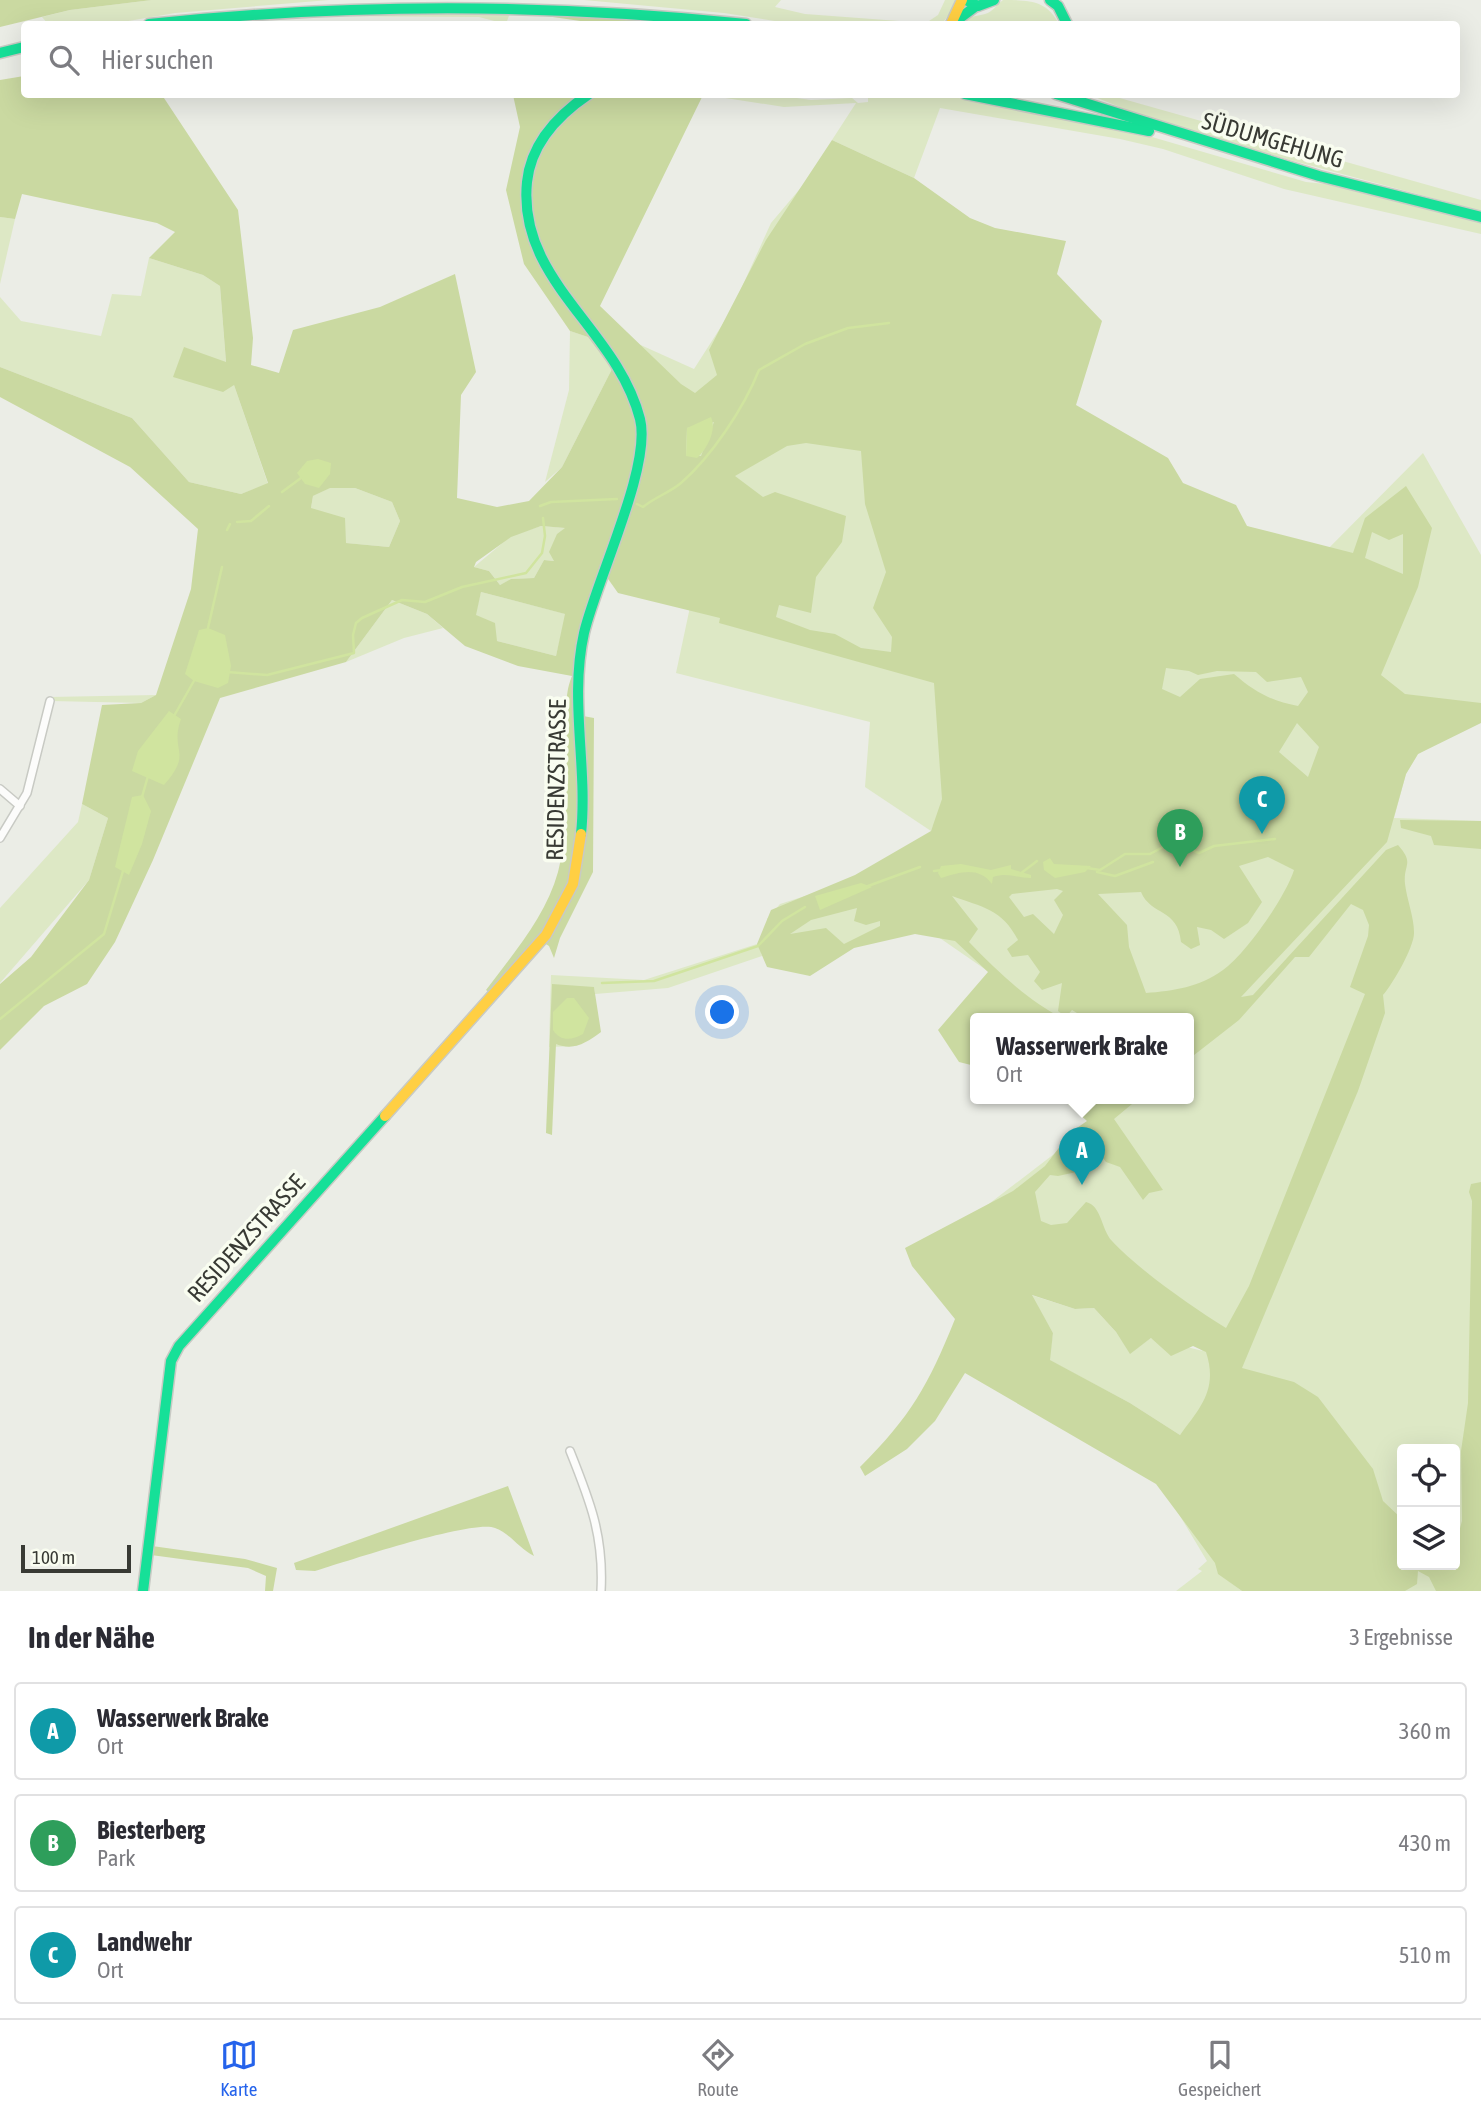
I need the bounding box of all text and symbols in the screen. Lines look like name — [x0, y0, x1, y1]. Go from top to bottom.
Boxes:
search box — [21, 21, 1460, 98]
icon: search — [45, 41, 83, 79]
text: Hier suchen — [101, 45, 214, 75]
street label: SÜDUMGEHUNG — [1199, 107, 1347, 173]
street label: RESIDENZSTRASSE — [541, 699, 571, 861]
pin: C — [1239, 776, 1285, 834]
pin: B — [1157, 809, 1203, 867]
your location — [705, 995, 739, 1029]
popup — [970, 1013, 1194, 1104]
text: Wasserwerk Brake — [996, 1031, 1168, 1061]
text: Ort — [996, 1061, 1023, 1087]
pin: A — [1059, 1127, 1105, 1185]
street label: RESIDENZSTRASSE — [182, 1169, 310, 1307]
map controls — [1397, 1444, 1460, 1570]
button: locate — [1397, 1444, 1460, 1507]
button: layers — [1397, 1507, 1460, 1570]
scale bar — [21, 1542, 131, 1574]
text: 100 m — [32, 1546, 75, 1568]
text: In der Nähe — [28, 1620, 155, 1654]
text: 3 Ergebnisse — [1349, 1624, 1453, 1650]
text: Wasserwerk Brake — [97, 1703, 269, 1733]
text: A — [47, 1718, 59, 1744]
text: 360 m — [1399, 1718, 1451, 1744]
text: Ort — [97, 1733, 124, 1759]
text: Biesterberg — [97, 1815, 205, 1845]
text: B — [48, 1830, 58, 1856]
text: 430 m — [1399, 1830, 1451, 1856]
text: Park — [97, 1845, 135, 1871]
text: Landwehr — [97, 1927, 191, 1957]
text: C — [48, 1942, 58, 1968]
text: 510 m — [1399, 1942, 1451, 1968]
text: Ort — [97, 1957, 124, 1983]
tab: Karte — [220, 2036, 258, 2100]
tab: Route — [697, 2036, 739, 2100]
tab: Gespeichert — [1178, 2036, 1261, 2100]

